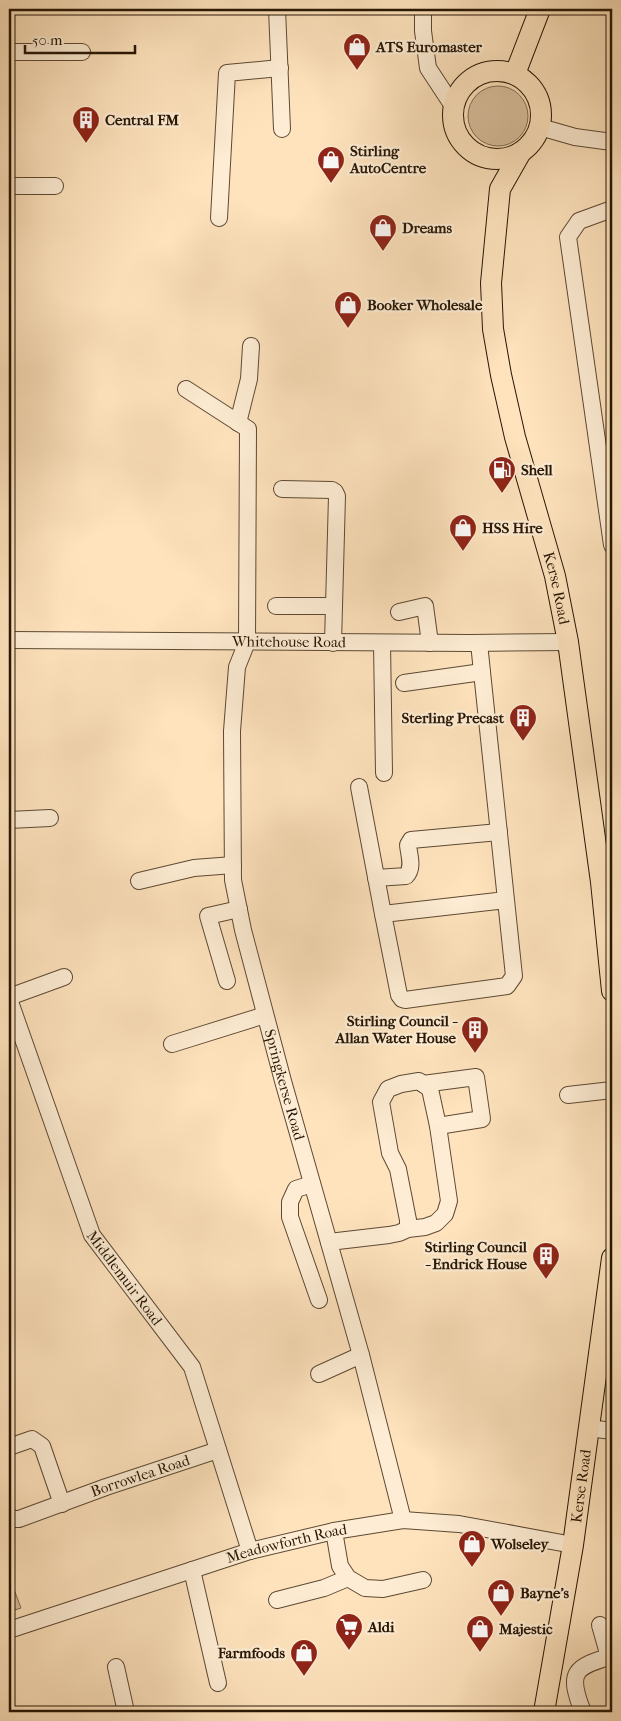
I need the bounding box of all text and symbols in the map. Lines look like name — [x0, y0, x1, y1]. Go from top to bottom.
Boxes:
scale bar — [25, 22, 135, 54]
text: 50 m — [32, 31, 63, 49]
shop icon: ATS Euromaster — [342, 32, 372, 71]
place label: ATS Euromaster — [375, 38, 483, 56]
building icon: Central FM — [71, 105, 101, 144]
place label: Central FM — [105, 111, 179, 129]
place label: Stirling AutoCentre — [349, 142, 427, 177]
shop icon: Stirling AutoCentre — [316, 145, 346, 184]
shop icon: Dreams — [368, 213, 398, 252]
place label: Dreams — [402, 219, 453, 237]
shop icon: Booker Wholesale — [333, 290, 363, 329]
place label: Booker Wholesale — [367, 296, 483, 314]
fuel station icon: Shell — [487, 455, 517, 494]
place label: Shell — [521, 461, 554, 479]
shop icon: HSS Hire — [448, 513, 478, 552]
place label: HSS Hire — [482, 519, 543, 537]
street label: Kerse Road — [539, 550, 573, 627]
street label: Whitehouse Road — [231, 632, 347, 651]
building icon: Sterling Precast — [508, 703, 538, 742]
place label: Sterling Precast — [401, 709, 505, 727]
place label: Stirling Council - Allan Water House — [335, 1012, 458, 1047]
building icon: Stirling Council - Allan Water House — [460, 1015, 490, 1054]
street label: Springkerse Road — [261, 1027, 309, 1143]
street label: Middlemuir Road — [83, 1227, 167, 1330]
place label: Stirling Council - Endrick House — [425, 1238, 528, 1273]
building icon: Stirling Council - Endrick House — [531, 1241, 561, 1280]
street label: Kerse Road — [567, 1447, 595, 1524]
street label: Borrowlea Road — [88, 1451, 193, 1501]
street label: Meadowforth Road — [224, 1520, 349, 1567]
shop icon: Wolseley — [457, 1529, 487, 1568]
place label: Wolseley — [490, 1535, 549, 1553]
shop icon: Bayne's — [486, 1578, 516, 1617]
place label: Bayne's — [520, 1584, 570, 1602]
supermarket icon: Aldi — [334, 1612, 364, 1651]
shop icon: Majestic — [465, 1614, 495, 1653]
place label: Aldi — [367, 1618, 395, 1636]
place label: Majestic — [498, 1620, 553, 1638]
shop icon: Farmfoods — [289, 1638, 319, 1677]
place label: Farmfoods — [217, 1644, 285, 1662]

